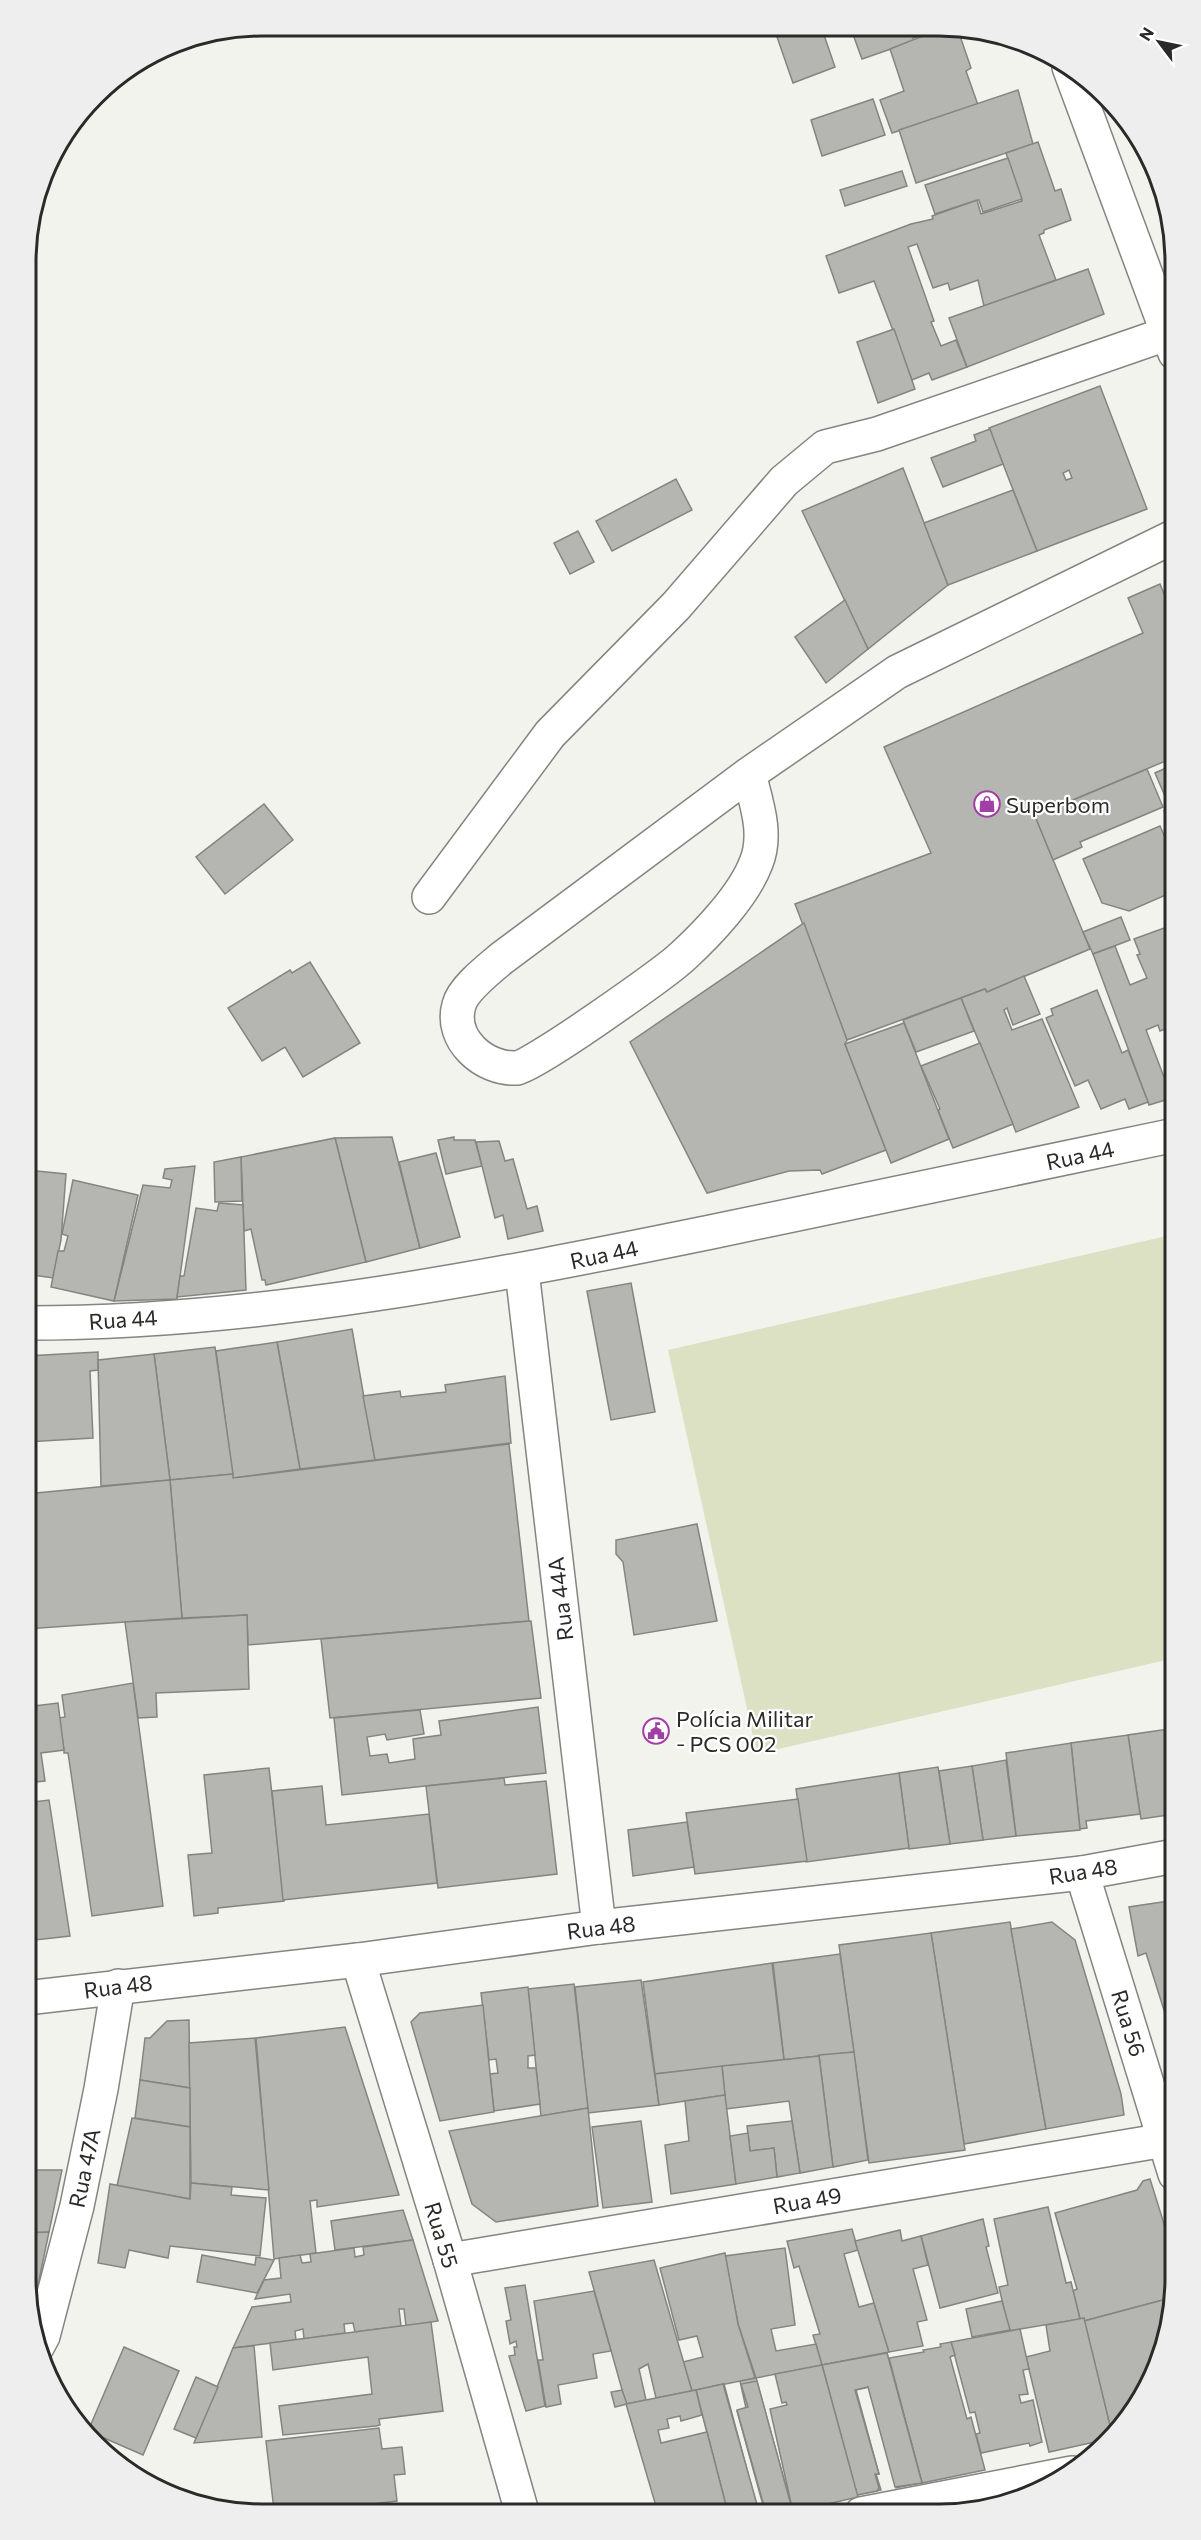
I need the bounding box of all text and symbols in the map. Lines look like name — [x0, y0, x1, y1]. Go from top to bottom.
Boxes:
north arrow — [1129, 12, 1189, 72]
text: N — [1135, 24, 1157, 44]
shop icon: Superbom — [972, 789, 1002, 819]
place label: Superbom — [1006, 791, 1110, 818]
street label: Rua 44 — [1043, 1135, 1117, 1175]
street label: Rua 44 — [567, 1234, 641, 1274]
street label: Rua 44 — [88, 1303, 158, 1335]
street label: Rua 44A — [541, 1556, 579, 1642]
place label: Polícia Militar - PCS 002 — [676, 1705, 814, 1757]
public building icon: Polícia Militar - PCS 002 — [641, 1716, 671, 1746]
street label: Rua 48 — [1047, 1852, 1119, 1890]
street label: Rua 48 — [565, 1909, 637, 1945]
street label: Rua 48 — [82, 1968, 154, 2004]
street label: Rua 56 — [1106, 1986, 1152, 2060]
street label: Rua 47A — [62, 2126, 106, 2210]
street label: Rua 49 — [771, 2181, 843, 2219]
street label: Rua 55 — [419, 2199, 465, 2271]

